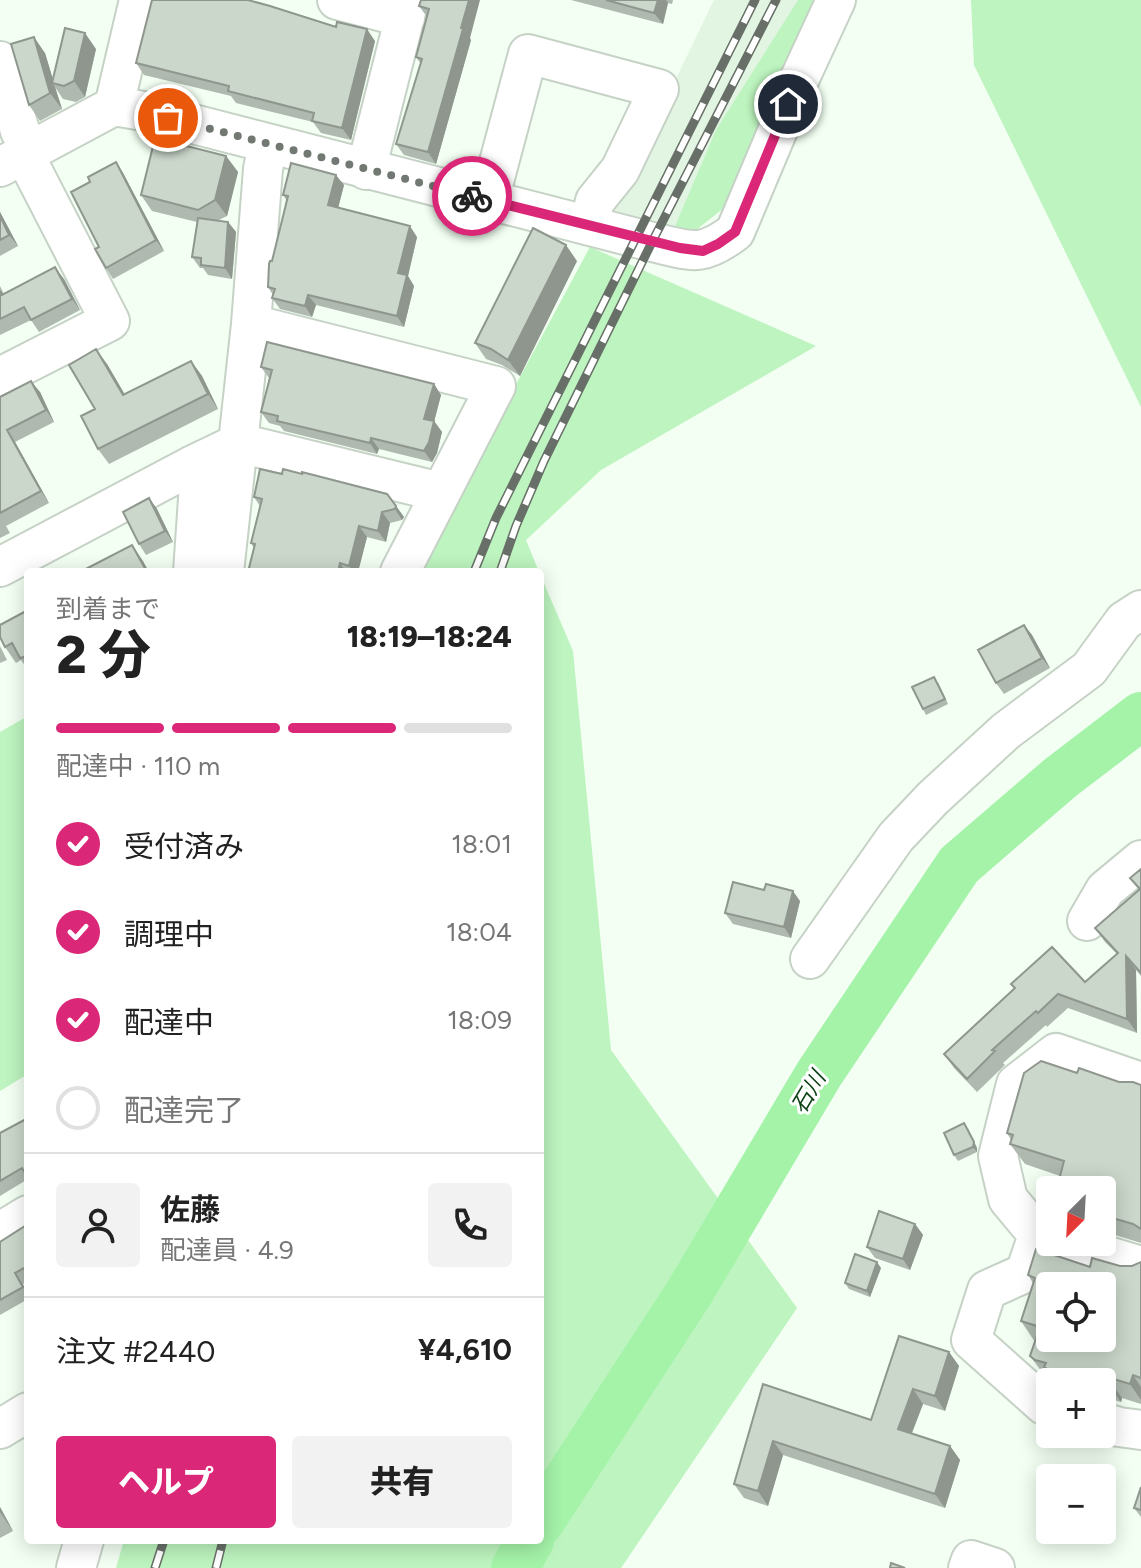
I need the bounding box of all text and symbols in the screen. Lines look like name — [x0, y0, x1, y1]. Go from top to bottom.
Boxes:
pin — [754, 70, 822, 138]
icon: home — [766, 82, 810, 126]
pin — [134, 84, 202, 152]
icon: bag — [146, 96, 190, 140]
courier — [432, 156, 512, 236]
icon: bike — [450, 174, 494, 218]
text: 到着まで — [56, 593, 160, 625]
text: 18:19–18:24 — [347, 618, 512, 655]
text: 2 分 — [56, 624, 151, 686]
text: 配達中 · 110 m — [56, 750, 220, 782]
icon: check — [56, 822, 100, 866]
text: 受付済み — [124, 828, 244, 865]
text: 18:01 — [451, 828, 512, 860]
icon: check — [56, 910, 100, 954]
text: 調理中 — [124, 916, 214, 953]
text: 18:04 — [446, 916, 512, 948]
icon: check — [56, 998, 100, 1042]
text: 配達中 — [124, 1004, 214, 1041]
text: 18:09 — [447, 1004, 512, 1036]
water label: 石川 — [786, 1065, 832, 1118]
text: 配達完了 — [124, 1092, 244, 1129]
north arrow — [1036, 1176, 1116, 1256]
map controls — [1036, 1176, 1116, 1544]
button: person — [56, 1183, 140, 1267]
button: phone — [428, 1183, 512, 1267]
text: 佐藤 — [160, 1191, 220, 1228]
text: 配達員 · 4.9 — [160, 1234, 294, 1266]
button: locate — [1036, 1272, 1116, 1352]
text: ¥4,610 — [418, 1331, 512, 1368]
text: 注文 #2440 — [56, 1333, 216, 1370]
button: + — [1036, 1368, 1116, 1448]
button: ヘルプ — [56, 1436, 276, 1528]
button: 共有 — [292, 1436, 512, 1528]
button: − — [1036, 1464, 1116, 1544]

